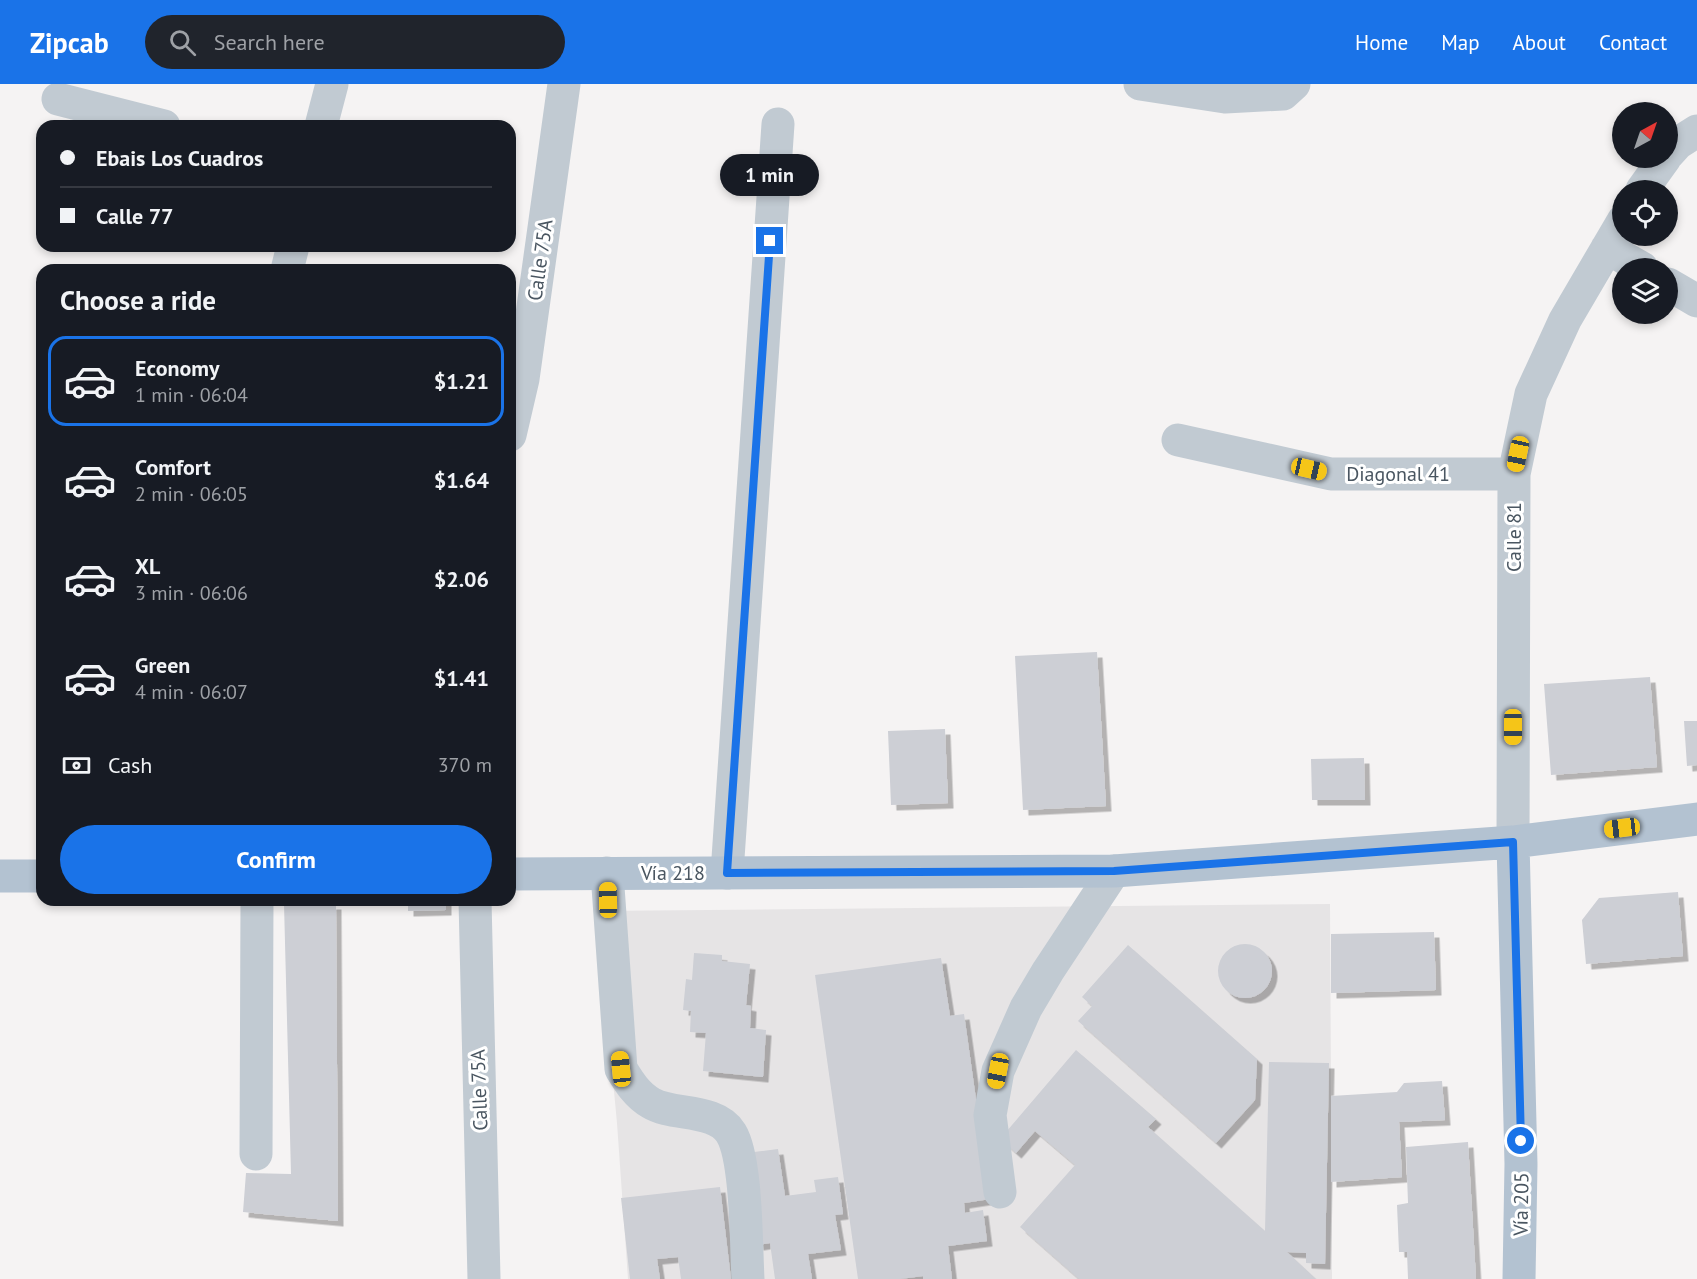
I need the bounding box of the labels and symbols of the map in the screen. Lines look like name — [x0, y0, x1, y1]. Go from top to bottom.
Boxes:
north arrow — [1612, 102, 1678, 168]
callout: 1 min — [720, 154, 820, 196]
street label: Calle 75A — [521, 217, 559, 302]
route end — [756, 227, 783, 254]
car — [1505, 435, 1531, 473]
car — [1289, 456, 1329, 482]
street label: Diagonal 41 — [1346, 461, 1450, 487]
street label: Calle 81 — [1501, 502, 1527, 572]
car — [1504, 709, 1522, 745]
car — [1603, 817, 1641, 839]
street label: Vía 218 — [640, 860, 705, 886]
car — [599, 882, 617, 918]
street label: Calle 75A — [465, 1048, 493, 1131]
car — [610, 1050, 632, 1088]
car — [986, 1052, 1010, 1090]
route start — [1507, 1127, 1534, 1154]
street label: Vía 205 — [1507, 1172, 1535, 1237]

